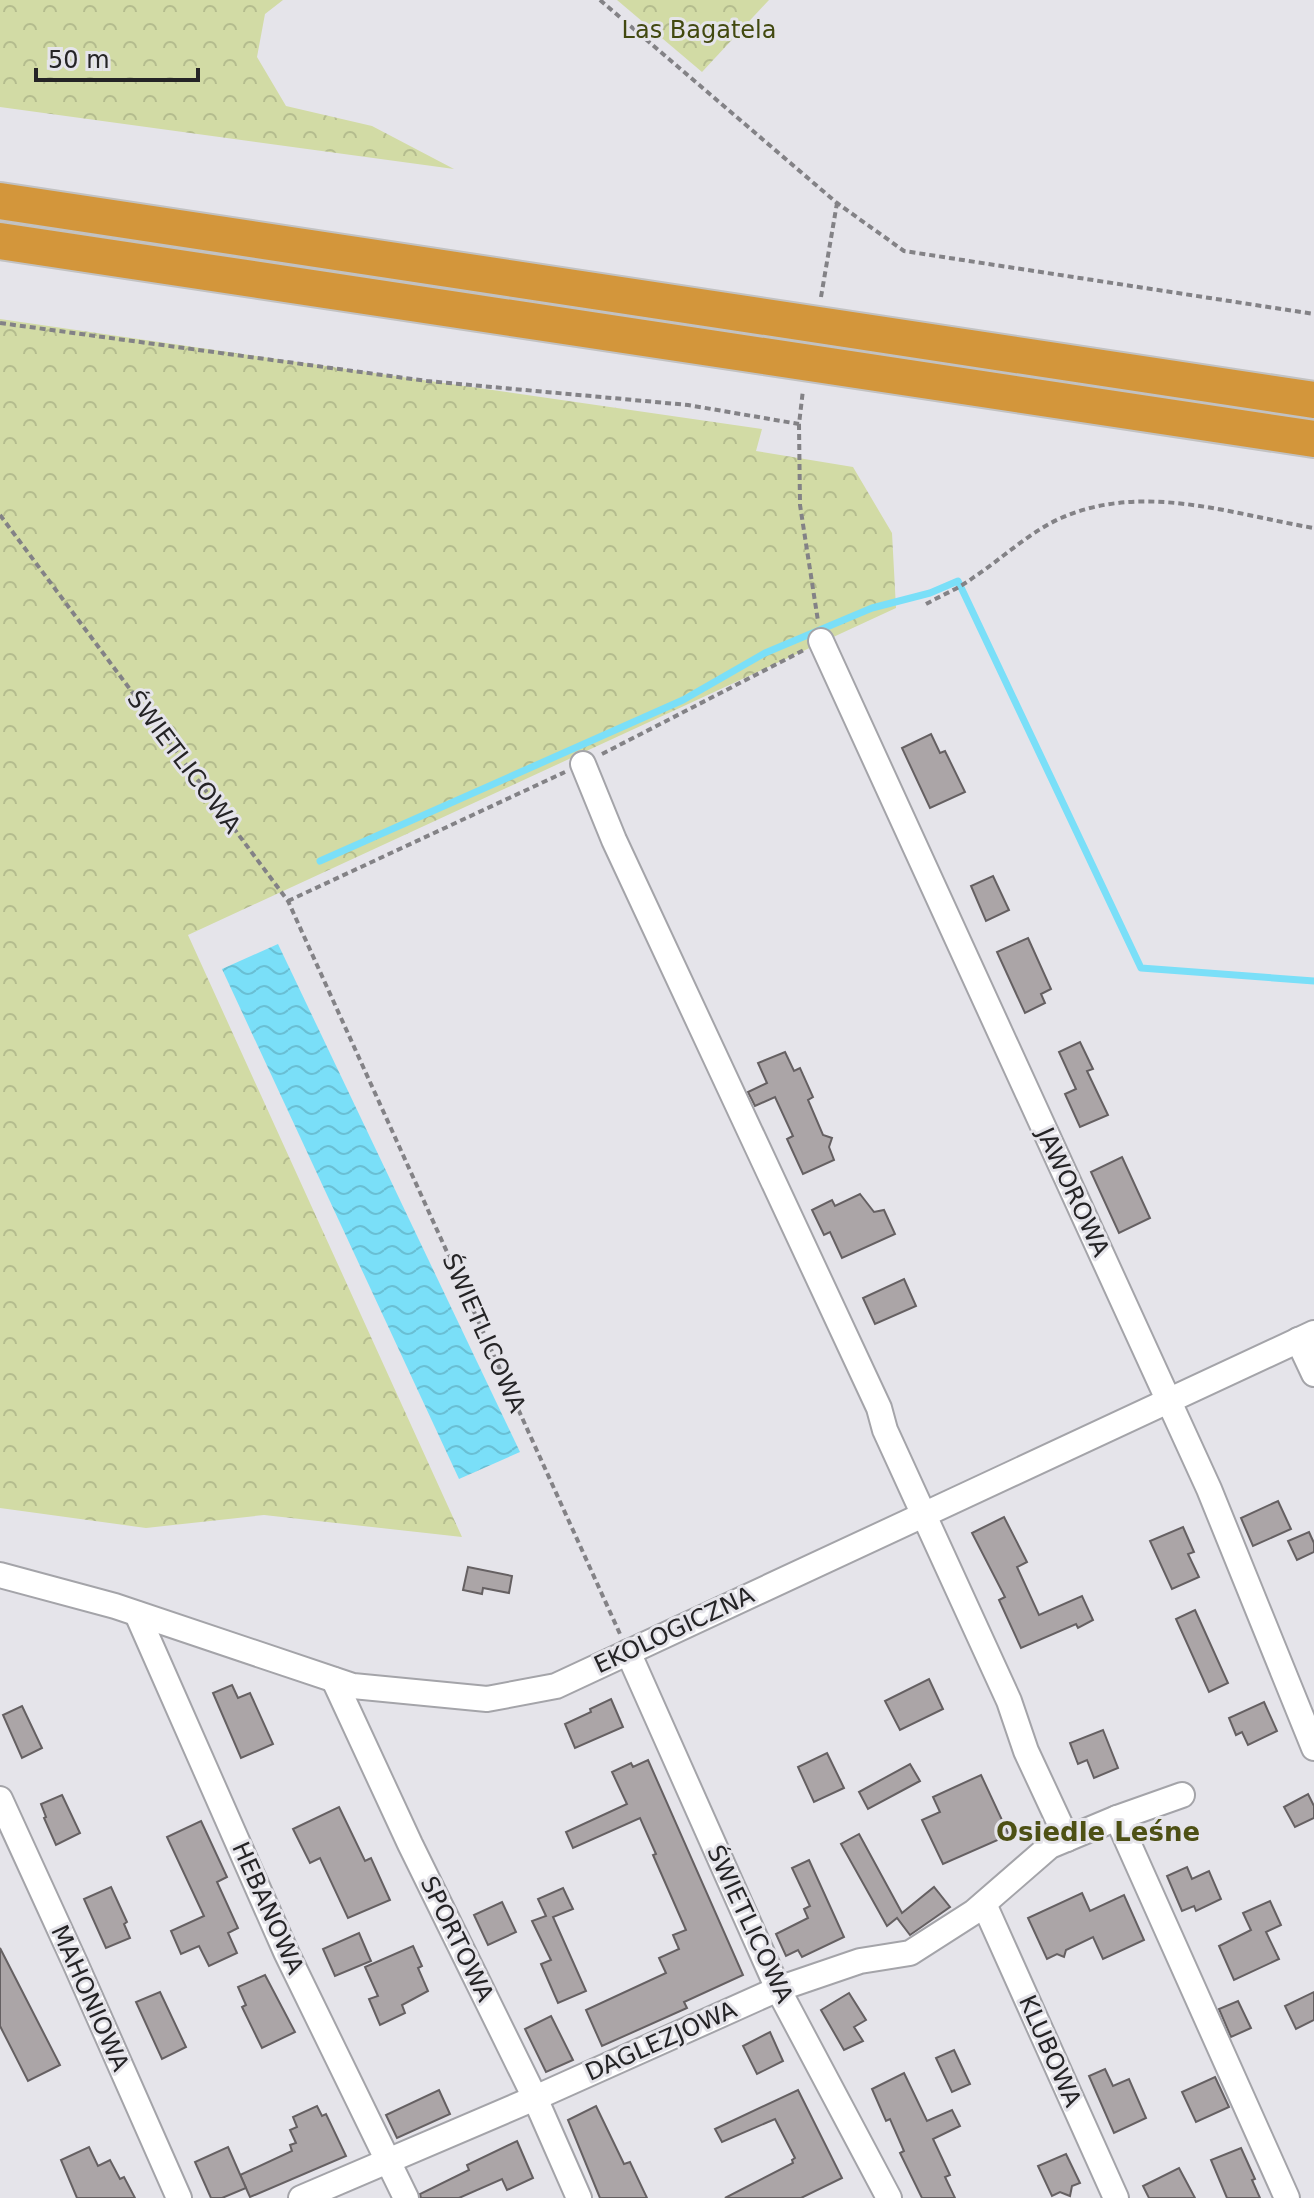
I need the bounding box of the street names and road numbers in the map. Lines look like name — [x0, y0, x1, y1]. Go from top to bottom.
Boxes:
street label: ŚWIETLICOWA — [121, 684, 249, 839]
street label: JAWOROWA — [1030, 1121, 1115, 1261]
street label: ŚWIETLICOWA — [436, 1248, 534, 1417]
street label: EKOLOGICZNA — [590, 1580, 759, 1679]
street label: HEBANOWA — [226, 1838, 310, 1979]
street label: ŚWIETLICOWA — [701, 1840, 801, 2008]
street label: SPORTOWA — [415, 1872, 500, 2007]
street label: MAHONIOWA — [45, 1921, 135, 2076]
street label: KLUBOWA — [1013, 1991, 1087, 2112]
street label: DAGLEZJOWA — [581, 1995, 741, 2087]

